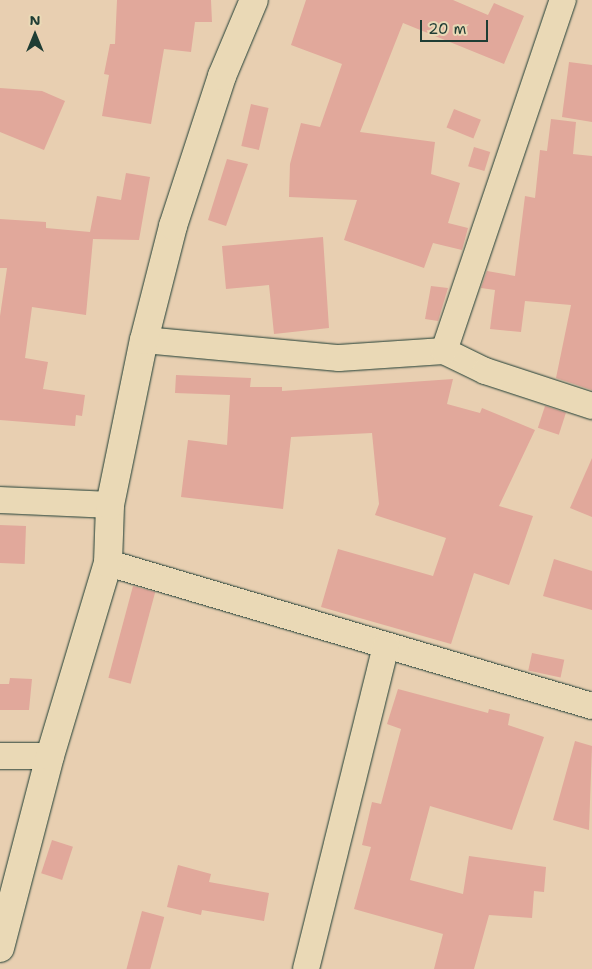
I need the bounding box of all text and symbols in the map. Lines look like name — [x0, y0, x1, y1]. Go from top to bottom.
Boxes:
north arrow — [10, 10, 60, 60]
scale bar — [422, 10, 490, 42]
text: N — [29, 11, 41, 29]
text: 20 m — [428, 19, 467, 39]

